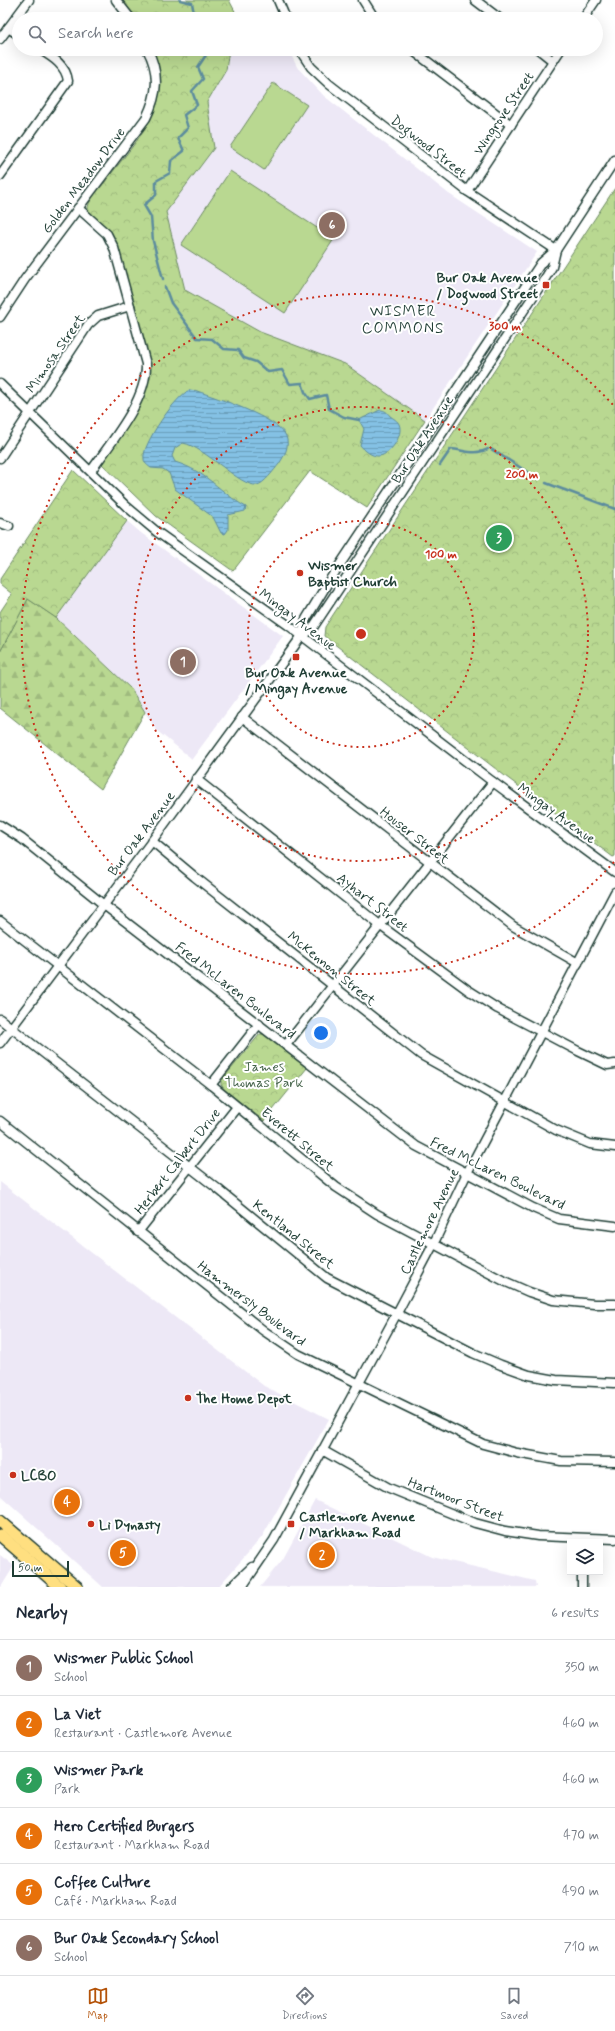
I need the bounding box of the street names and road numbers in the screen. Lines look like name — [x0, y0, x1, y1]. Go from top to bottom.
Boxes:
street label: Wingrove Street — [469, 69, 539, 159]
street label: Dogwood Street — [385, 111, 470, 184]
street label: Golden Meadow Drive — [38, 124, 130, 237]
street label: Mimosa Street — [22, 310, 90, 397]
street label: Bur Oak Avenue — [388, 392, 458, 487]
street label: Mingay Avenue — [254, 585, 340, 656]
street label: Mingay Avenue — [513, 779, 599, 849]
street label: Bur Oak Avenue — [104, 788, 180, 880]
street label: Houser Street — [376, 803, 453, 869]
street label: Ayhart Street — [333, 869, 412, 936]
street label: McKennon Street — [283, 928, 380, 1010]
street label: Fred McLaren Boulevard — [172, 938, 299, 1043]
street label: Everett Street — [257, 1104, 338, 1176]
street label: Herbert Calbert Drive — [131, 1105, 225, 1218]
street label: Fred McLaren Boulevard — [427, 1133, 568, 1214]
street label: Castlemore Avenue — [396, 1165, 463, 1278]
street label: Kentland Street — [249, 1196, 339, 1274]
street label: Hammersly Boulevard — [193, 1257, 309, 1351]
street label: Hartmoor Street — [405, 1473, 506, 1527]

